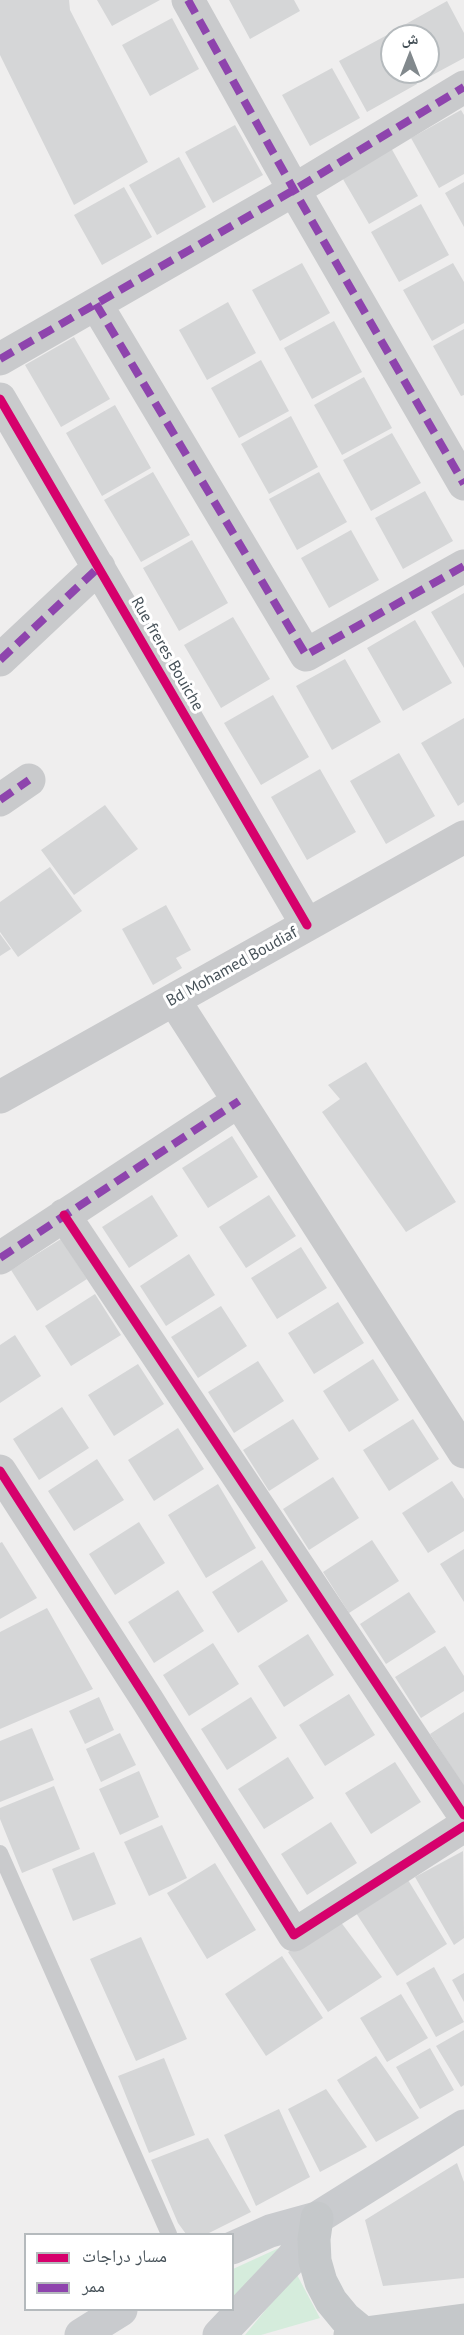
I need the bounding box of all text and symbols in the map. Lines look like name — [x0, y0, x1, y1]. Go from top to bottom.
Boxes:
north arrow — [380, 24, 440, 84]
text: ش — [402, 28, 418, 48]
street label: Rue freres Bouiche — [127, 594, 207, 714]
street label: Bd Mohamed Boudiaf — [163, 923, 301, 1011]
legend — [24, 2233, 234, 2311]
text: مسار دراجات — [82, 2244, 167, 2267]
text: ممر — [82, 2274, 105, 2297]

